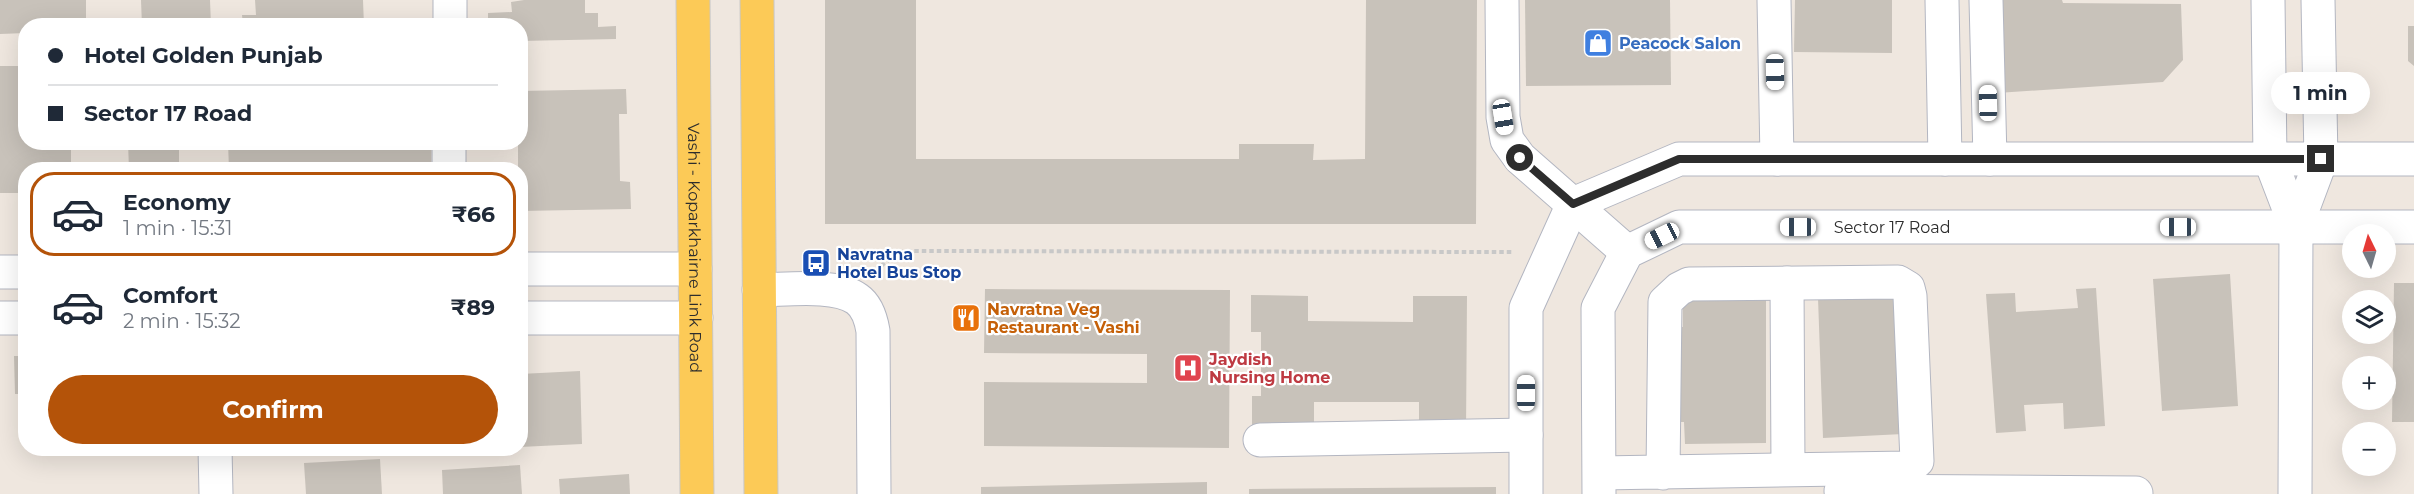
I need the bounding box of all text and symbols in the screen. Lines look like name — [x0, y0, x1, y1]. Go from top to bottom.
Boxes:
shop icon: Peacock Salon — [1582, 27, 1614, 59]
place label: Peacock Salon — [1619, 34, 1741, 53]
text: Hotel Golden Punjab — [84, 42, 323, 69]
car — [1766, 54, 1784, 90]
callout: 1 min — [2272, 72, 2370, 114]
text: 1 min — [2293, 81, 2348, 105]
car — [1979, 85, 1997, 121]
car — [1491, 98, 1515, 136]
text: Sector 17 Road — [84, 100, 252, 127]
street label: Vashi - Koparkhairne Link Road — [684, 123, 706, 373]
route start — [1506, 144, 1533, 171]
route end — [2307, 145, 2334, 172]
icon: car — [51, 187, 105, 241]
text: Economy — [123, 189, 231, 216]
text: ₹66 — [451, 201, 495, 228]
text: 1 min · 15:31 — [123, 216, 232, 240]
car — [1780, 218, 1816, 236]
street label: Sector 17 Road — [1834, 218, 1951, 237]
car — [2160, 218, 2196, 236]
car — [1642, 220, 1682, 252]
north arrow — [2342, 224, 2396, 278]
map controls — [2342, 224, 2396, 476]
place label: Navratna Hotel Bus Stop — [837, 245, 961, 282]
bus stop icon: Navratna Hotel Bus Stop — [800, 247, 832, 279]
icon: car — [51, 280, 105, 334]
text: Comfort — [123, 282, 218, 309]
button: layers — [2342, 290, 2396, 344]
text: ₹89 — [451, 294, 495, 321]
place label: Navratna Veg Restaurant - Vashi — [987, 300, 1140, 337]
restaurant icon: Navratna Veg Restaurant - Vashi — [950, 302, 982, 334]
text: 2 min · 15:32 — [123, 309, 241, 333]
place label: Jaydish Nursing Home — [1208, 350, 1330, 387]
hospital icon: Jaydish Nursing Home — [1172, 352, 1204, 384]
button: + — [2342, 356, 2396, 410]
button: Confirm — [48, 375, 498, 444]
car — [1517, 375, 1535, 411]
button: − — [2342, 422, 2396, 476]

